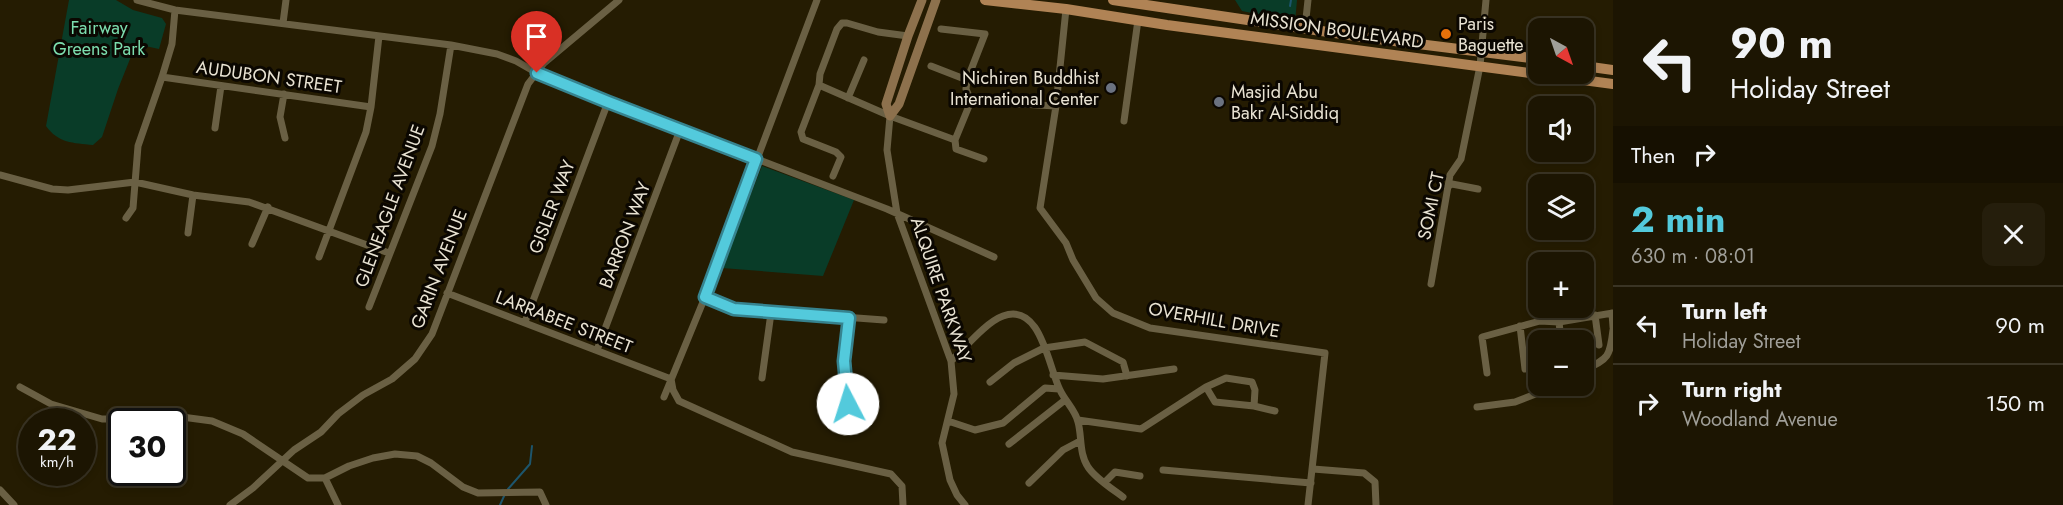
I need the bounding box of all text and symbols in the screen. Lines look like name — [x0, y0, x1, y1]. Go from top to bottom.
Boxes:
street label: MISSION BOULEVARD — [1249, 5, 1425, 55]
pin — [511, 11, 562, 73]
place label: Paris Baguette — [1458, 11, 1524, 58]
text: 90 m — [1730, 13, 1833, 74]
park label: Fairway Greens Park — [53, 15, 145, 62]
north arrow — [1528, 18, 1594, 84]
map controls — [1528, 18, 1594, 396]
icon: arrive — [520, 20, 553, 53]
icon: left — [1631, 24, 1709, 102]
marker: Paris Baguette — [1439, 27, 1453, 41]
street label: AUDUBON STREET — [195, 54, 344, 100]
place label: Nichiren Buddhist International Center — [950, 65, 1100, 112]
text: Holiday Street — [1730, 69, 1890, 108]
place label: Masjid Abu Bakr Al-Siddiq — [1231, 79, 1339, 126]
marker: Nichiren Buddhist International Center — [1104, 81, 1118, 95]
marker: Masjid Abu Bakr Al-Siddiq — [1212, 95, 1226, 109]
button: sound — [1528, 96, 1594, 162]
street label: GLENEAGLE AVENUE — [348, 121, 432, 291]
icon: right — [1688, 138, 1721, 171]
text: Then — [1631, 139, 1676, 171]
street label: GISLER WAY — [522, 156, 582, 258]
street label: SOMI CT — [1411, 169, 1451, 242]
button: layers — [1528, 174, 1594, 240]
street label: BARRON WAY — [593, 177, 658, 292]
text: 2 min — [1631, 193, 1726, 245]
button: close — [1982, 203, 2045, 266]
street label: GARIN AVENUE — [404, 205, 474, 333]
street label: ALQUIRE PARKWAY — [904, 214, 978, 367]
text: 630 m · 08:01 — [1631, 242, 1755, 271]
button: + — [1528, 252, 1594, 318]
street label: LARRABEE STREET — [492, 284, 637, 360]
text: Turn left — [1682, 295, 1767, 327]
street label: OVERHILL DRIVE — [1146, 296, 1282, 344]
icon: left — [1631, 309, 1664, 342]
text: 90 m — [1995, 309, 2045, 341]
text: Holiday Street — [1682, 327, 1800, 356]
button: − — [1528, 330, 1594, 396]
position arrow — [816, 372, 880, 436]
text: Turn right — [1682, 373, 1782, 405]
icon: right — [1631, 387, 1664, 420]
text: 150 m — [1986, 387, 2045, 419]
text: Woodland Avenue — [1682, 405, 1838, 434]
speed limit sign: 30 — [108, 408, 186, 486]
text: 22 — [37, 418, 77, 461]
text: km/h — [40, 451, 74, 473]

